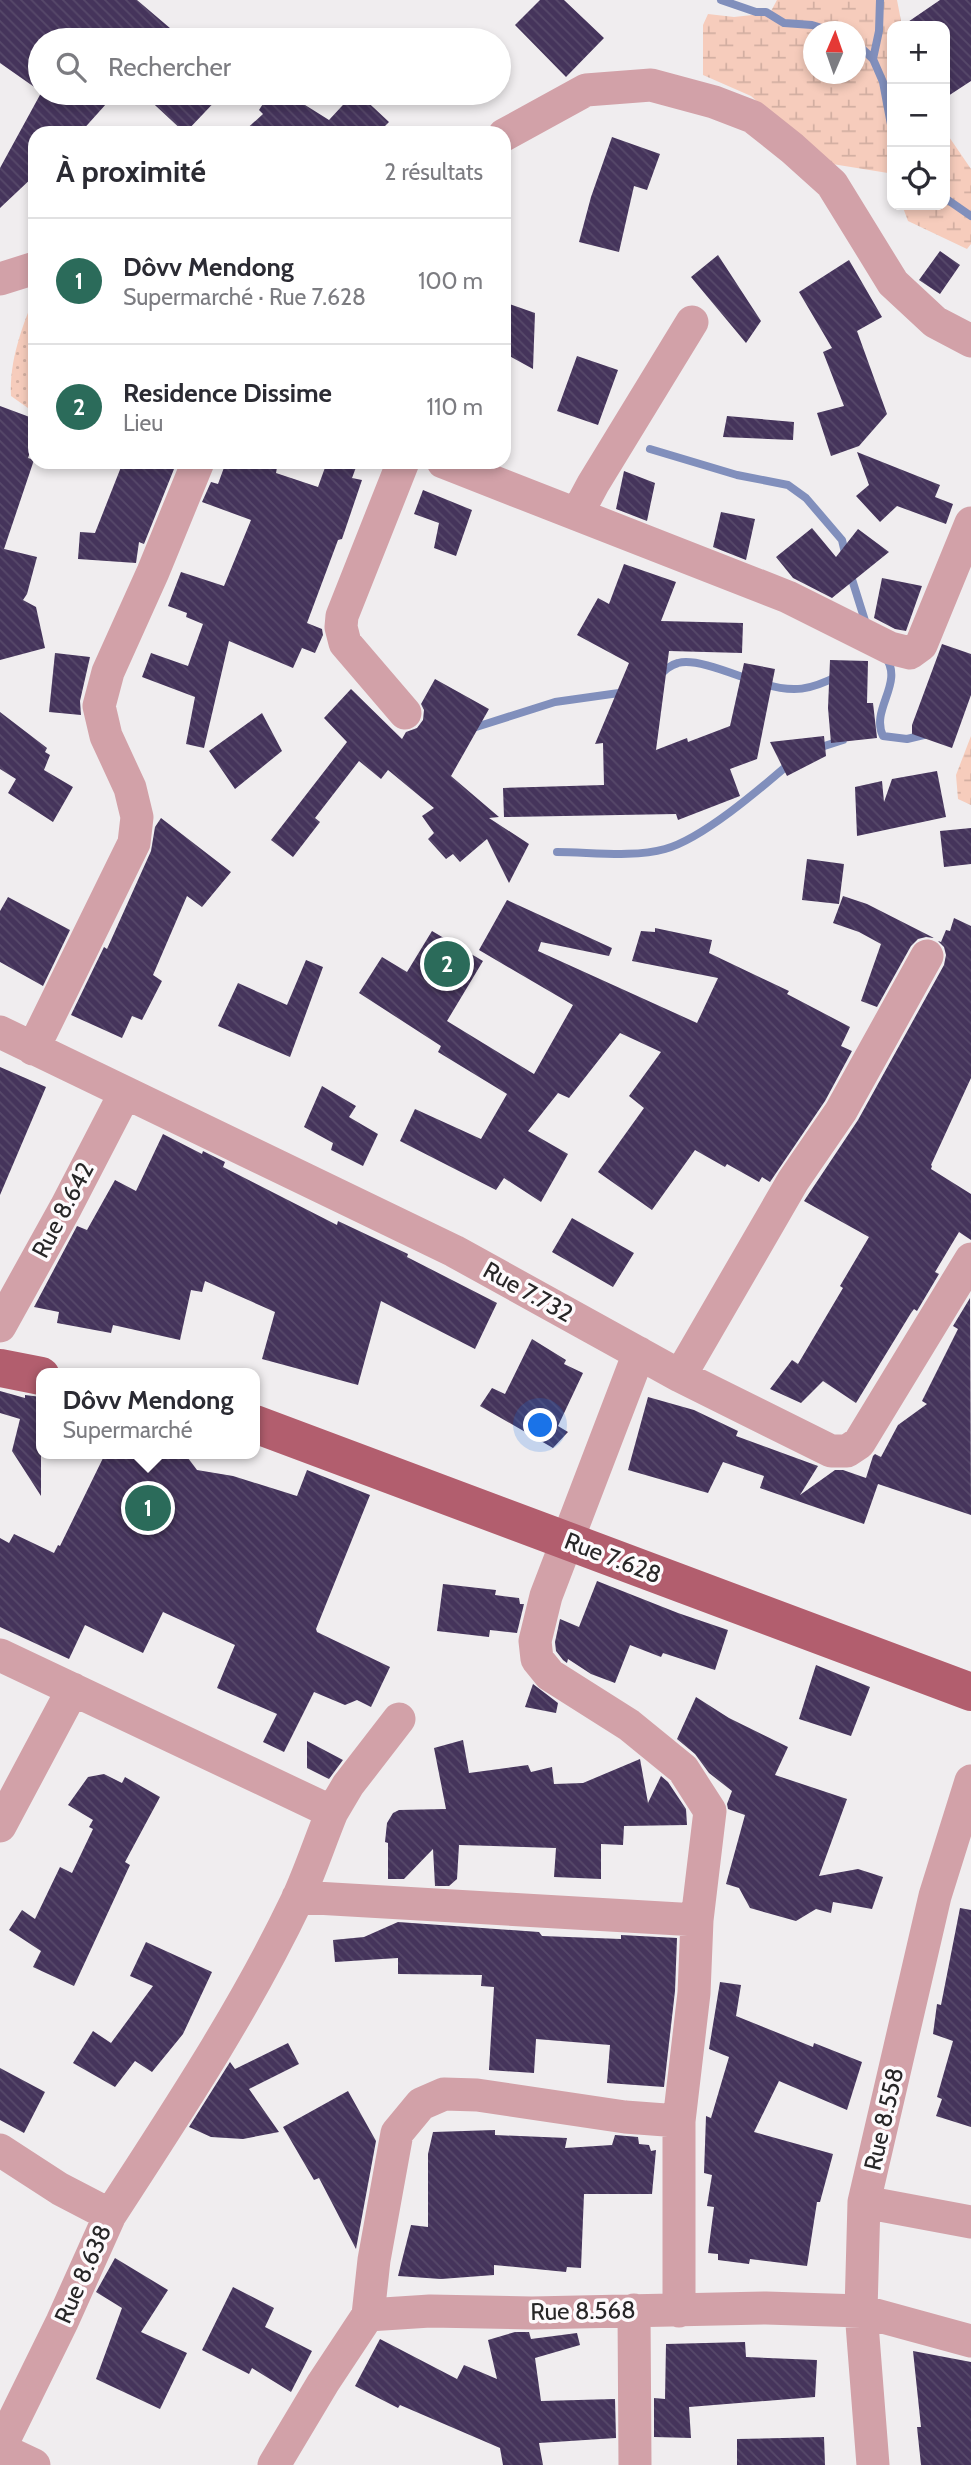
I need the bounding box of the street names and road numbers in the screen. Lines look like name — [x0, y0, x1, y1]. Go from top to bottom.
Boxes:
street label: Rue 8.642 — [25, 1157, 100, 1263]
street label: Rue 7.732 — [478, 1255, 578, 1328]
street label: Rue 7.628 — [561, 1526, 666, 1589]
street label: Rue 8.558 — [858, 2065, 909, 2173]
street label: Rue 8.638 — [48, 2220, 117, 2328]
street label: Rue 8.568 — [530, 2295, 636, 2326]

